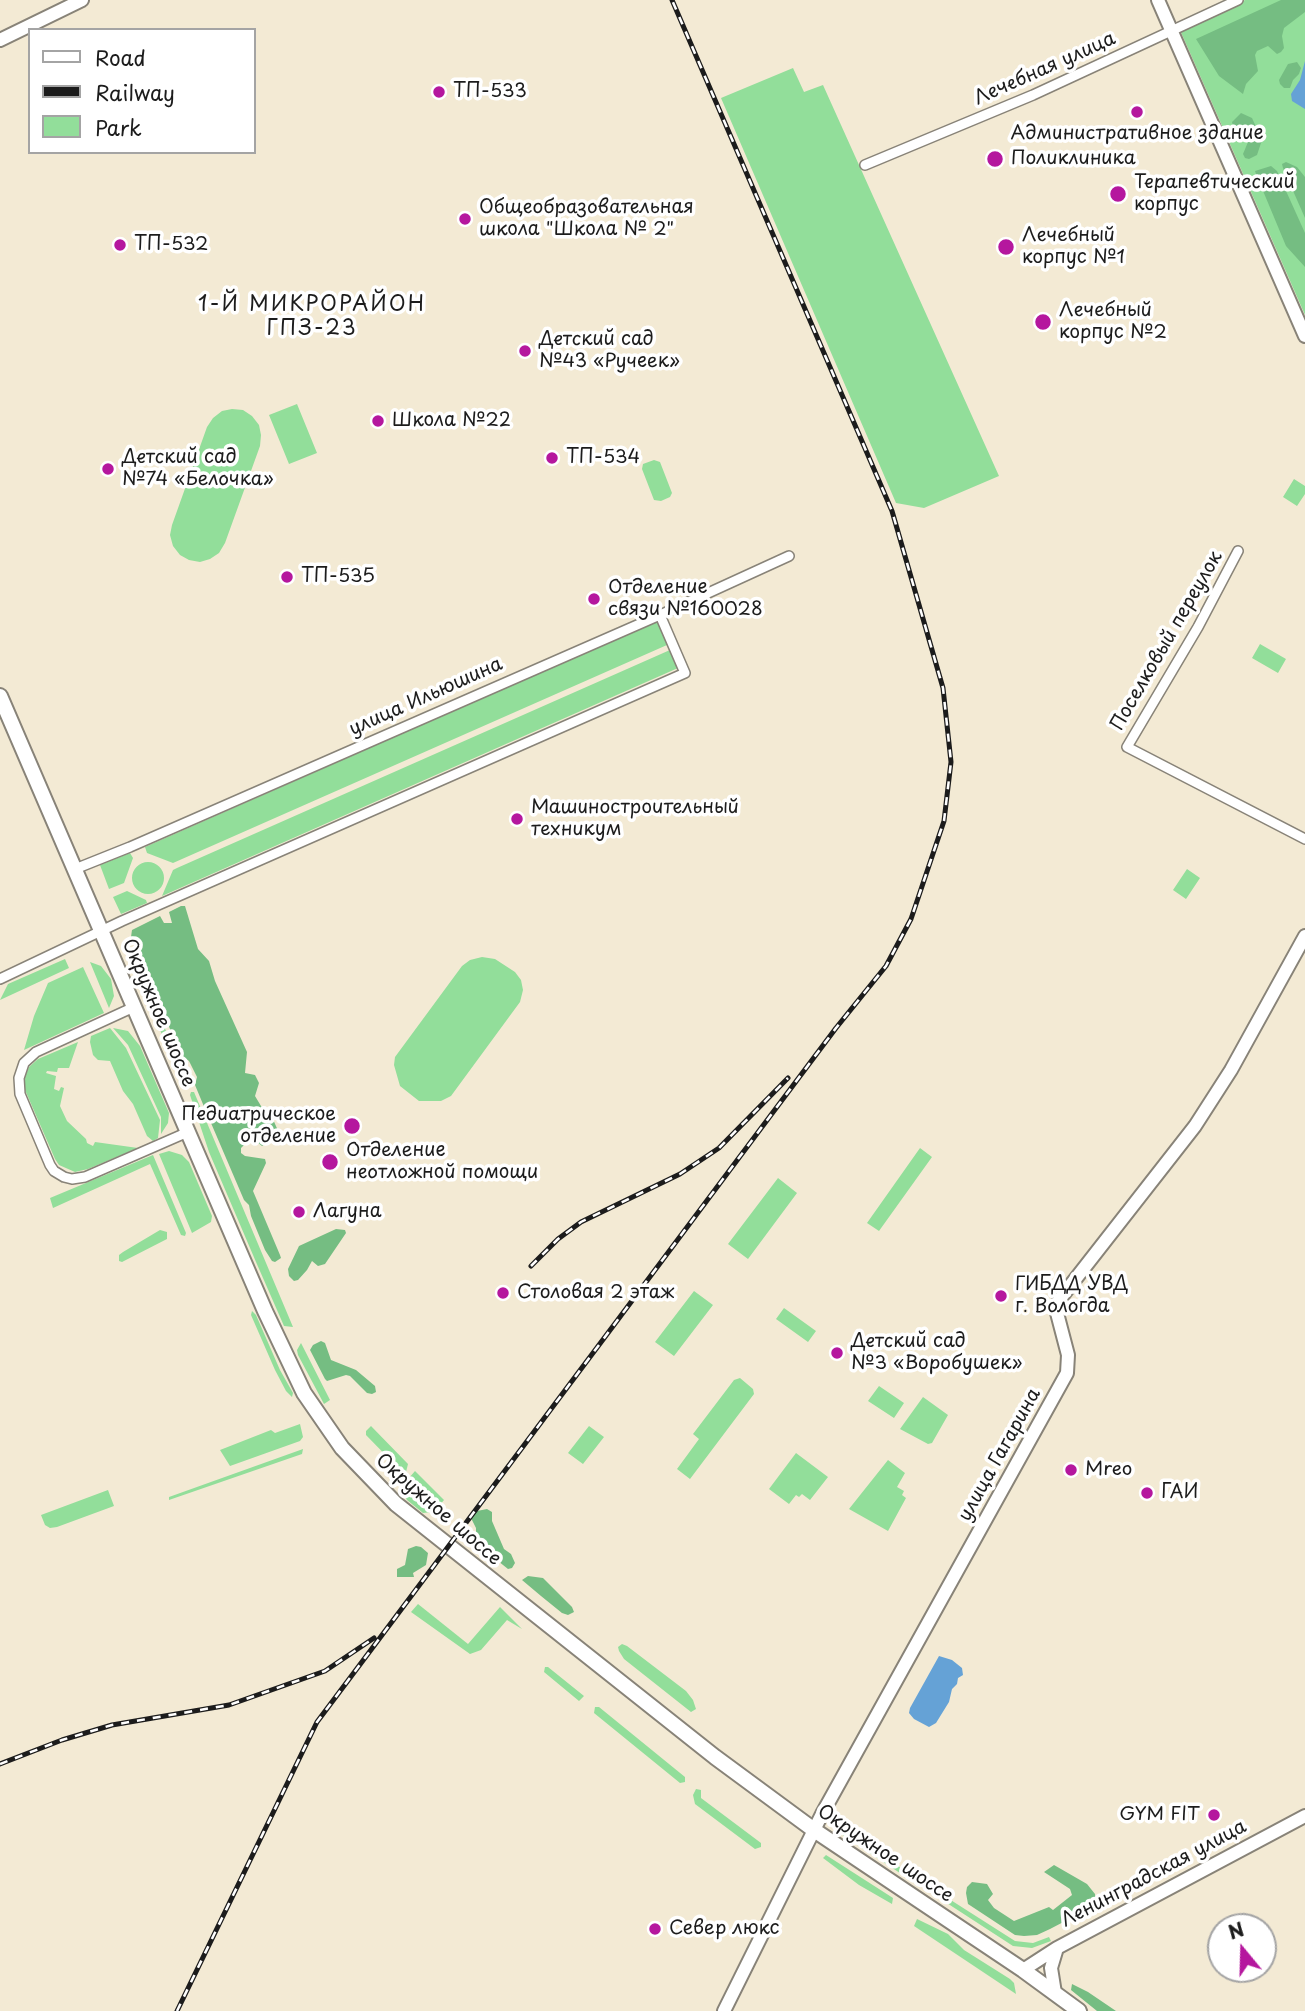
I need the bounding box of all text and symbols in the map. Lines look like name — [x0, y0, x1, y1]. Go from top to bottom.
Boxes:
legend — [28, 28, 256, 154]
street label: Лечебная улица — [971, 28, 1119, 110]
text: Road — [95, 41, 146, 73]
text: Railway — [95, 76, 175, 108]
place label: ТП-533 — [453, 81, 527, 103]
marker: ТП-533 — [431, 84, 447, 100]
marker: Административное здание — [1129, 104, 1145, 120]
text: Park — [95, 111, 142, 143]
place label: Административное здание — [1011, 123, 1263, 145]
place label: Поликлиника — [1011, 148, 1136, 170]
marker: Поликлиника — [985, 149, 1005, 169]
place label: Терапевтический корпус — [1134, 172, 1295, 216]
marker: Терапевтический корпус — [1108, 184, 1128, 204]
place label: Общеобразовательная школа "Школа № 2" — [479, 197, 694, 241]
marker: Общеобразовательная школа "Школа № 2" — [457, 211, 473, 227]
place label: Лечебный корпус №1 — [1022, 225, 1125, 269]
place label: ТП-532 — [134, 234, 208, 256]
marker: ТП-532 — [112, 237, 128, 253]
marker: Лечебный корпус №1 — [996, 237, 1016, 257]
district label: 1-Й МИКРОРАЙОН ГПЗ-23 — [199, 292, 425, 342]
place label: Лечебный корпус №2 — [1059, 300, 1167, 344]
marker: Лечебный корпус №2 — [1033, 312, 1053, 332]
place label: Детский сад №43 «Ручеек» — [539, 329, 680, 373]
marker: Детский сад №43 «Ручеек» — [517, 343, 533, 359]
place label: Школа №22 — [392, 410, 511, 432]
marker: Школа №22 — [370, 413, 386, 429]
place label: Детский сад №74 «Белочка» — [122, 447, 274, 491]
place label: ТП-534 — [566, 447, 640, 469]
marker: ТП-534 — [544, 450, 560, 466]
marker: Детский сад №74 «Белочка» — [100, 461, 116, 477]
street label: Поселковый переулок — [1106, 547, 1228, 735]
place label: ТП-535 — [301, 566, 375, 588]
marker: ТП-535 — [279, 569, 295, 585]
place label: Отделение связи №160028 — [608, 577, 763, 621]
marker: Отделение связи №160028 — [586, 591, 602, 607]
street label: улица Ильюшина — [346, 653, 506, 741]
place label: Машиностроительный техникум — [531, 797, 739, 841]
marker: Машиностроительный техникум — [509, 811, 525, 827]
street label: Окружное шоссе — [116, 935, 200, 1091]
place label: Педиатрическое отделение — [182, 1104, 336, 1148]
marker: Педиатрическое отделение — [342, 1116, 362, 1136]
place label: Отделение неотложной помощи — [346, 1140, 538, 1184]
marker: Отделение неотложной помощи — [320, 1152, 340, 1172]
place label: Лагуна — [313, 1201, 382, 1223]
marker: Лагуна — [291, 1204, 307, 1220]
place label: ГИБДД УВД г. Вологда — [1015, 1274, 1128, 1318]
place label: Столовая 2 этаж — [517, 1282, 674, 1304]
marker: Столовая 2 этаж — [495, 1285, 511, 1301]
marker: ГИБДД УВД г. Вологда — [993, 1288, 1009, 1304]
place label: Детский сад №3 «Воробушек» — [851, 1331, 1022, 1375]
marker: Детский сад №3 «Воробушек» — [829, 1345, 845, 1361]
street label: улица Гагарина — [954, 1385, 1046, 1525]
street label: Окружное шоссе — [371, 1449, 505, 1571]
place label: Mreo — [1085, 1459, 1132, 1481]
marker: Mreo — [1063, 1462, 1079, 1478]
place label: ГАИ — [1161, 1482, 1198, 1504]
marker: ГАИ — [1139, 1485, 1155, 1501]
street label: Окружное шоссе — [813, 1800, 957, 1908]
place label: GYM FIT — [1119, 1804, 1200, 1826]
marker: GYM FIT — [1206, 1807, 1222, 1823]
street label: Ленинградская улица — [1057, 1815, 1251, 1933]
north arrow — [1207, 1913, 1277, 1983]
text: N — [1224, 1914, 1247, 1946]
place label: Север люкс — [669, 1918, 779, 1940]
marker: Север люкс — [647, 1921, 663, 1937]

